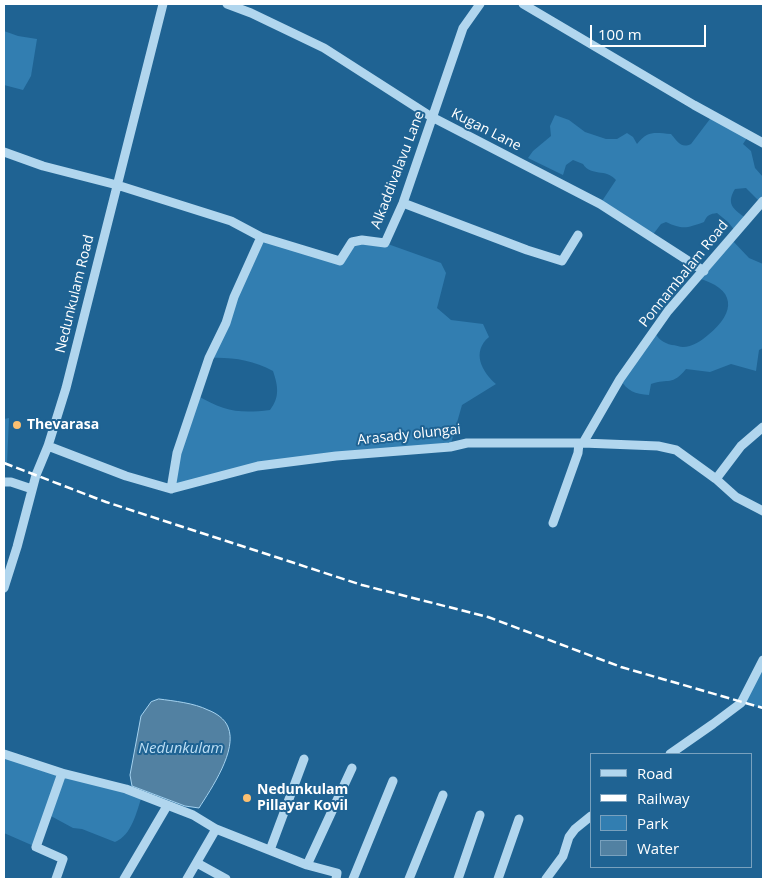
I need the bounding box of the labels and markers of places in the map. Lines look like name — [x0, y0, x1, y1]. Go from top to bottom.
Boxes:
place label: Thevarasa — [27, 417, 99, 433]
marker: Thevarasa — [11, 419, 23, 431]
place label: Nedunkulam Pillayar Kovil — [257, 782, 348, 814]
marker: Nedunkulam Pillayar Kovil — [241, 792, 253, 804]

